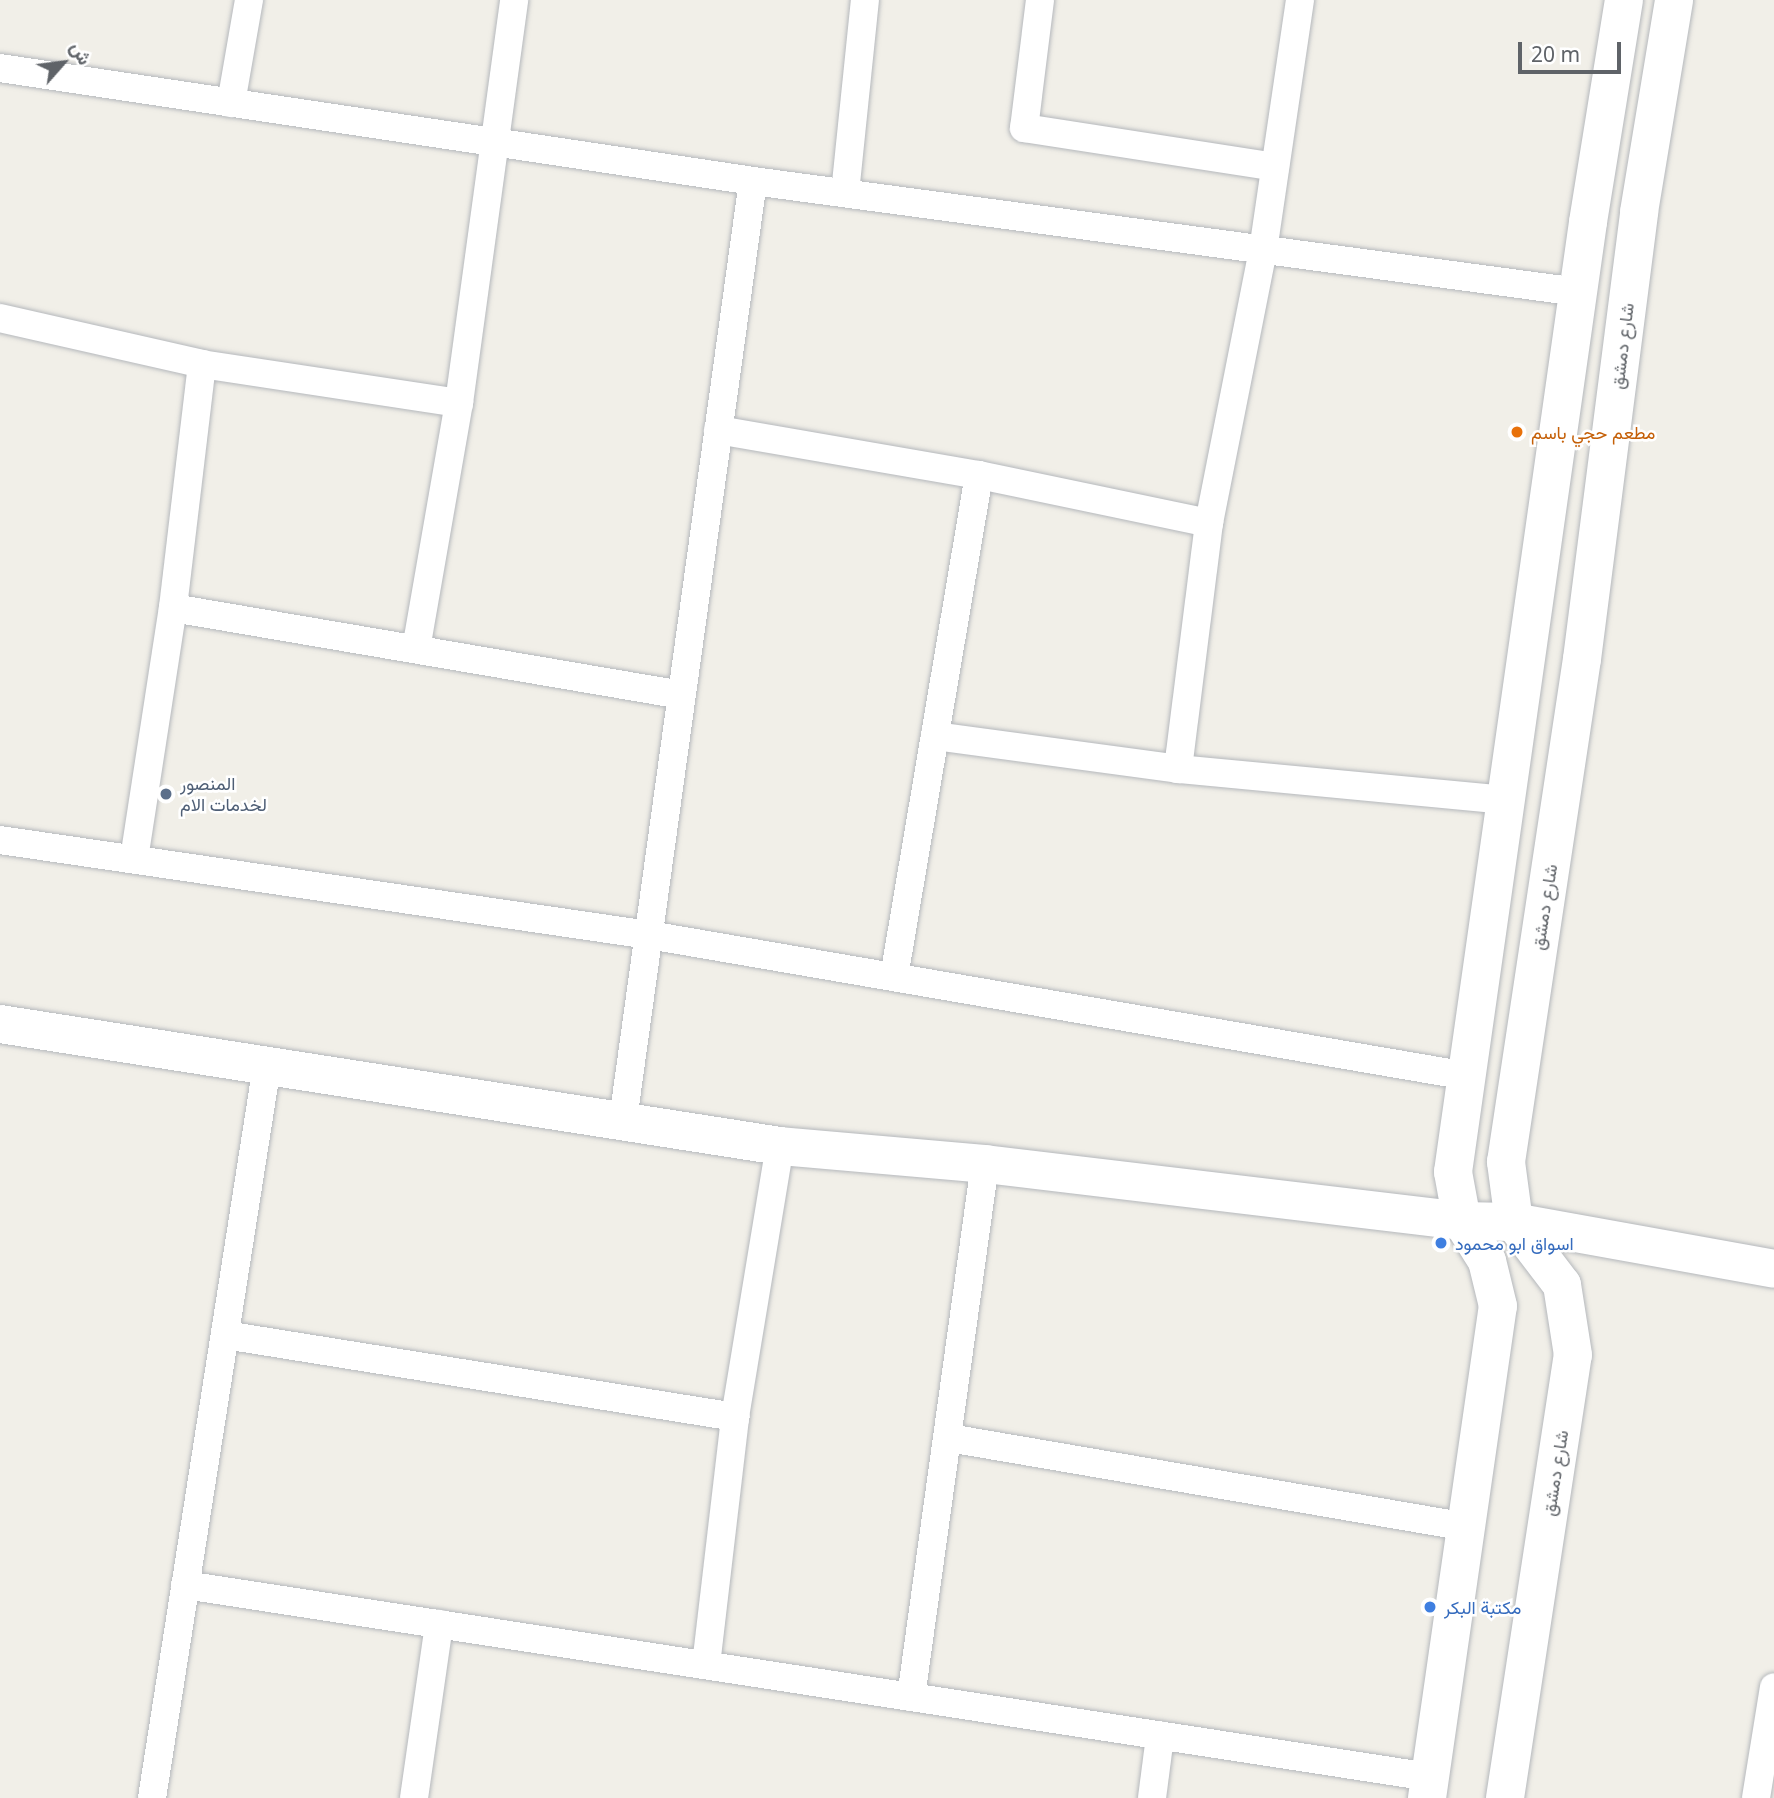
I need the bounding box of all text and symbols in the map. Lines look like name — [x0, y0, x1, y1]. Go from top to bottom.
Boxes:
north arrow — [28, 28, 98, 98]
scale bar — [1522, 28, 1625, 72]
text: ش — [65, 37, 98, 69]
text: 20 m — [1531, 40, 1580, 68]
street label: شارع دمشق — [1606, 302, 1638, 390]
place label: مطعم حجي باسم — [1531, 421, 1655, 443]
marker: مطعم حجي باسم — [1509, 424, 1525, 440]
place label: المنصور لخدمات الام — [180, 773, 267, 816]
marker: المنصور لخدمات الام — [158, 786, 174, 802]
street label: شارع دمشق — [1527, 863, 1561, 951]
place label: اسواق ابو محمود — [1455, 1232, 1574, 1254]
marker: اسواق ابو محمود — [1433, 1235, 1449, 1251]
street label: شارع دمشق — [1538, 1429, 1572, 1517]
place label: مكتبة البكر — [1444, 1596, 1521, 1618]
marker: مكتبة البكر — [1422, 1599, 1438, 1615]

